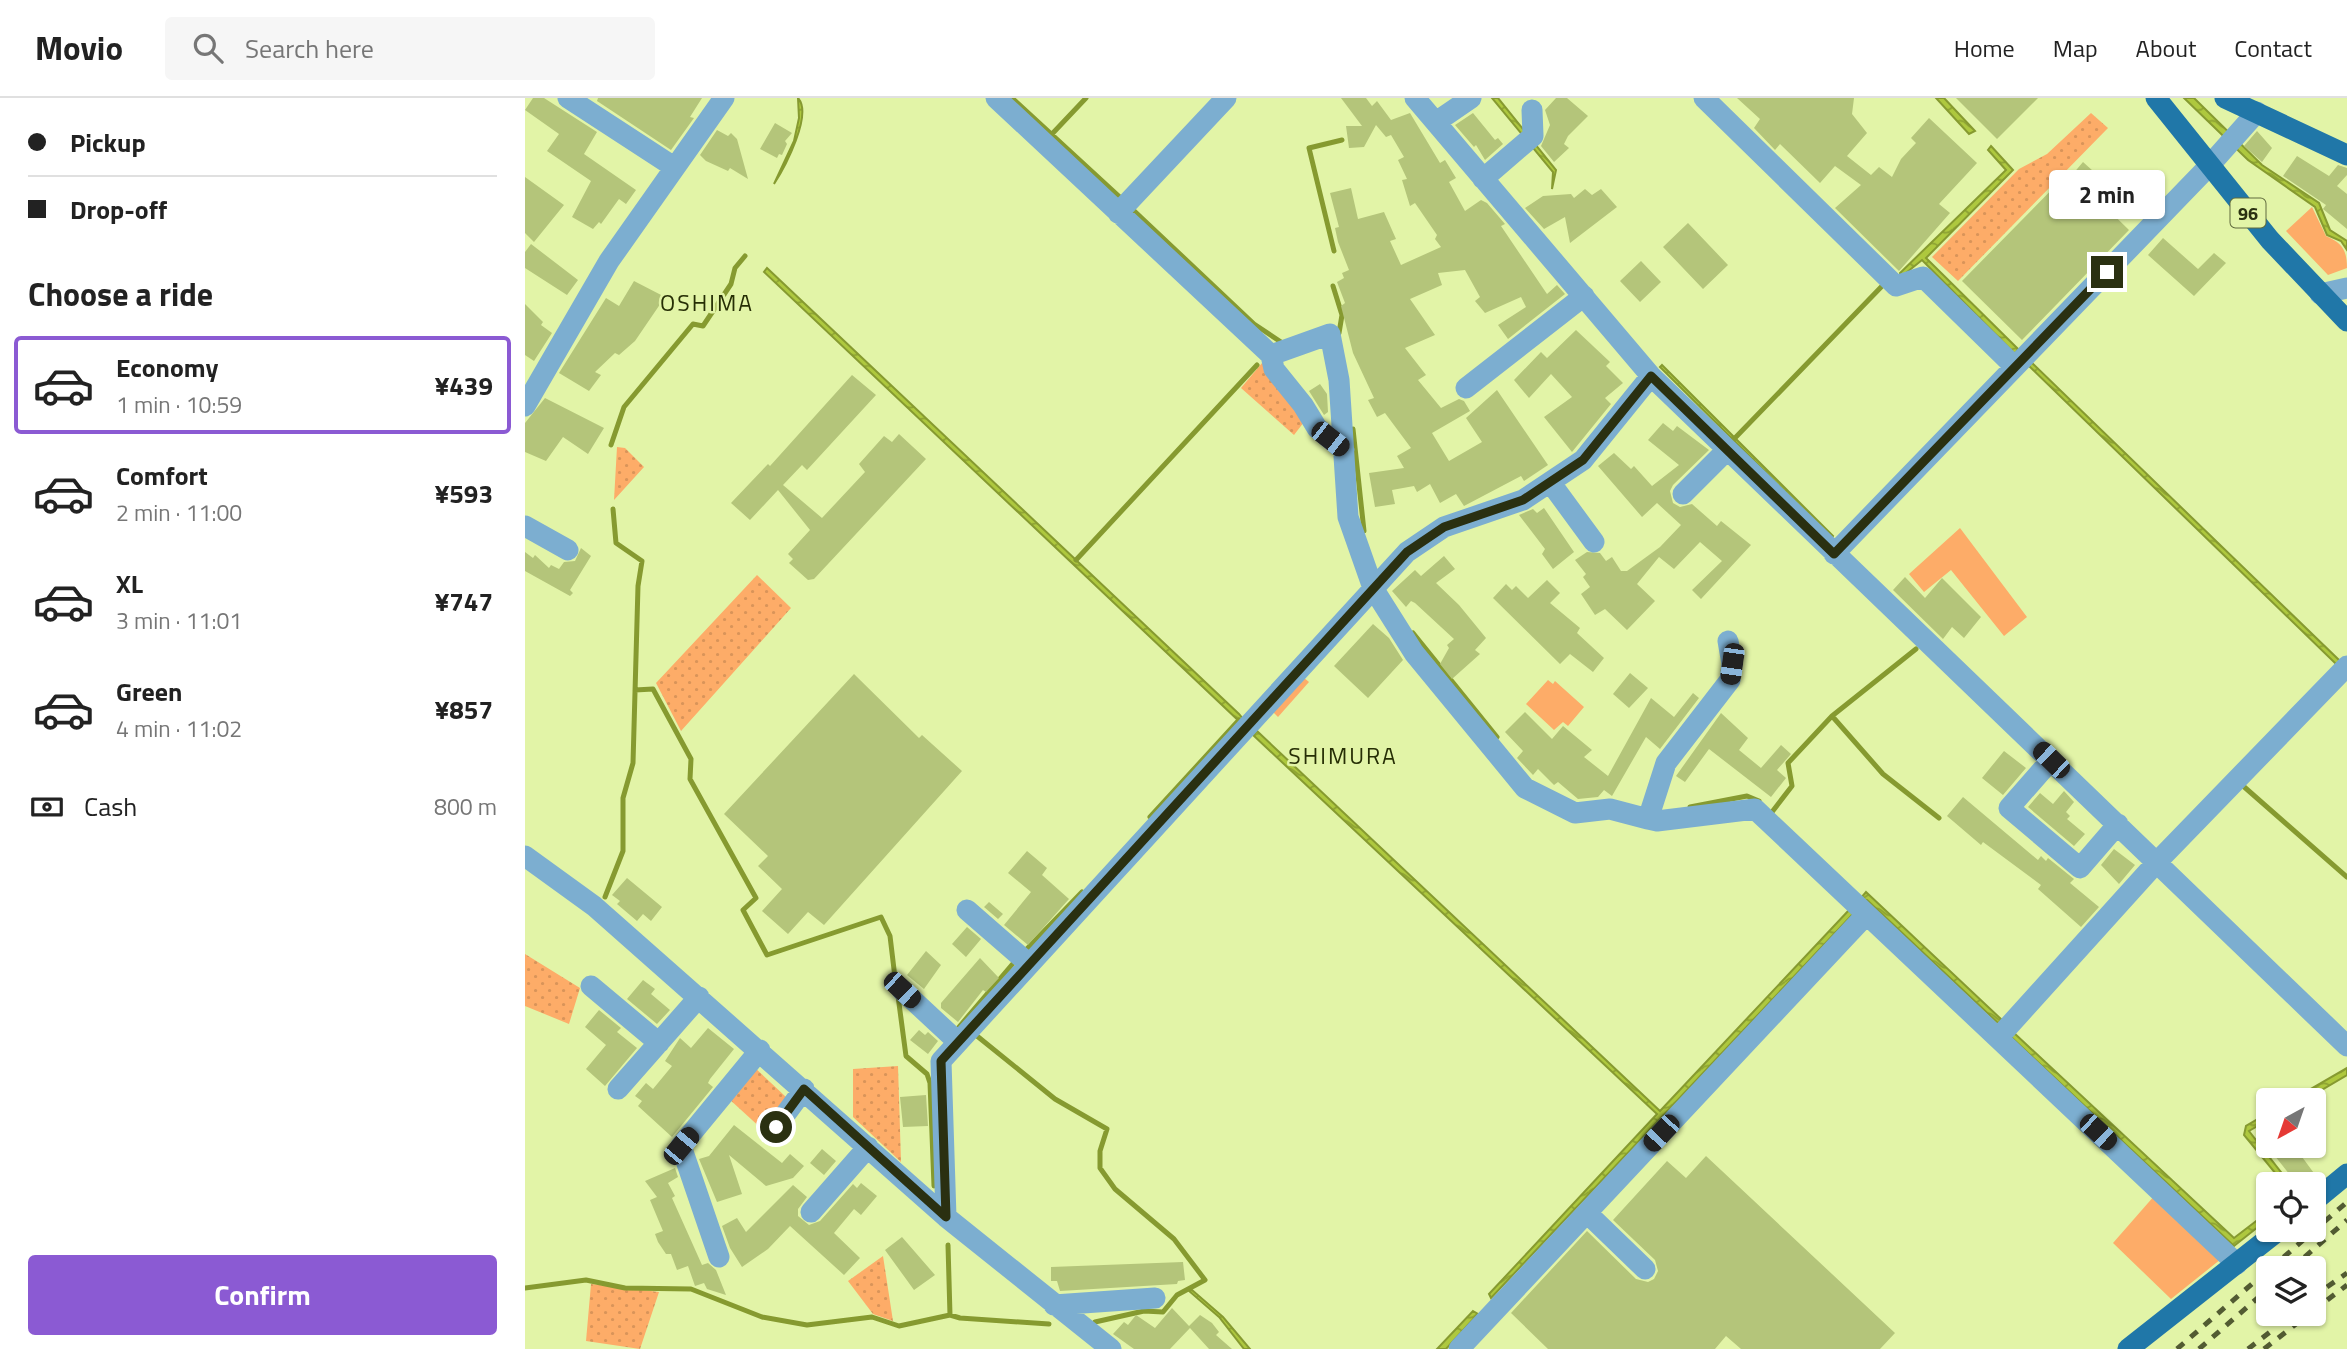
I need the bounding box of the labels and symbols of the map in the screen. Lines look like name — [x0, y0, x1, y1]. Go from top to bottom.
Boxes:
callout: 2 min — [2049, 170, 2165, 220]
road number: 96 — [2231, 198, 2265, 228]
route end — [2091, 256, 2123, 288]
district label: OSHIMA — [660, 285, 754, 320]
car — [1307, 418, 1354, 460]
car — [1719, 642, 1746, 686]
district label: SHIMURA — [1288, 738, 1398, 773]
car — [2029, 738, 2074, 782]
car — [880, 968, 925, 1012]
north arrow — [2256, 1088, 2326, 1158]
car — [1639, 1110, 1684, 1156]
car — [2076, 1110, 2121, 1154]
route start — [760, 1111, 792, 1143]
car — [660, 1123, 703, 1169]

